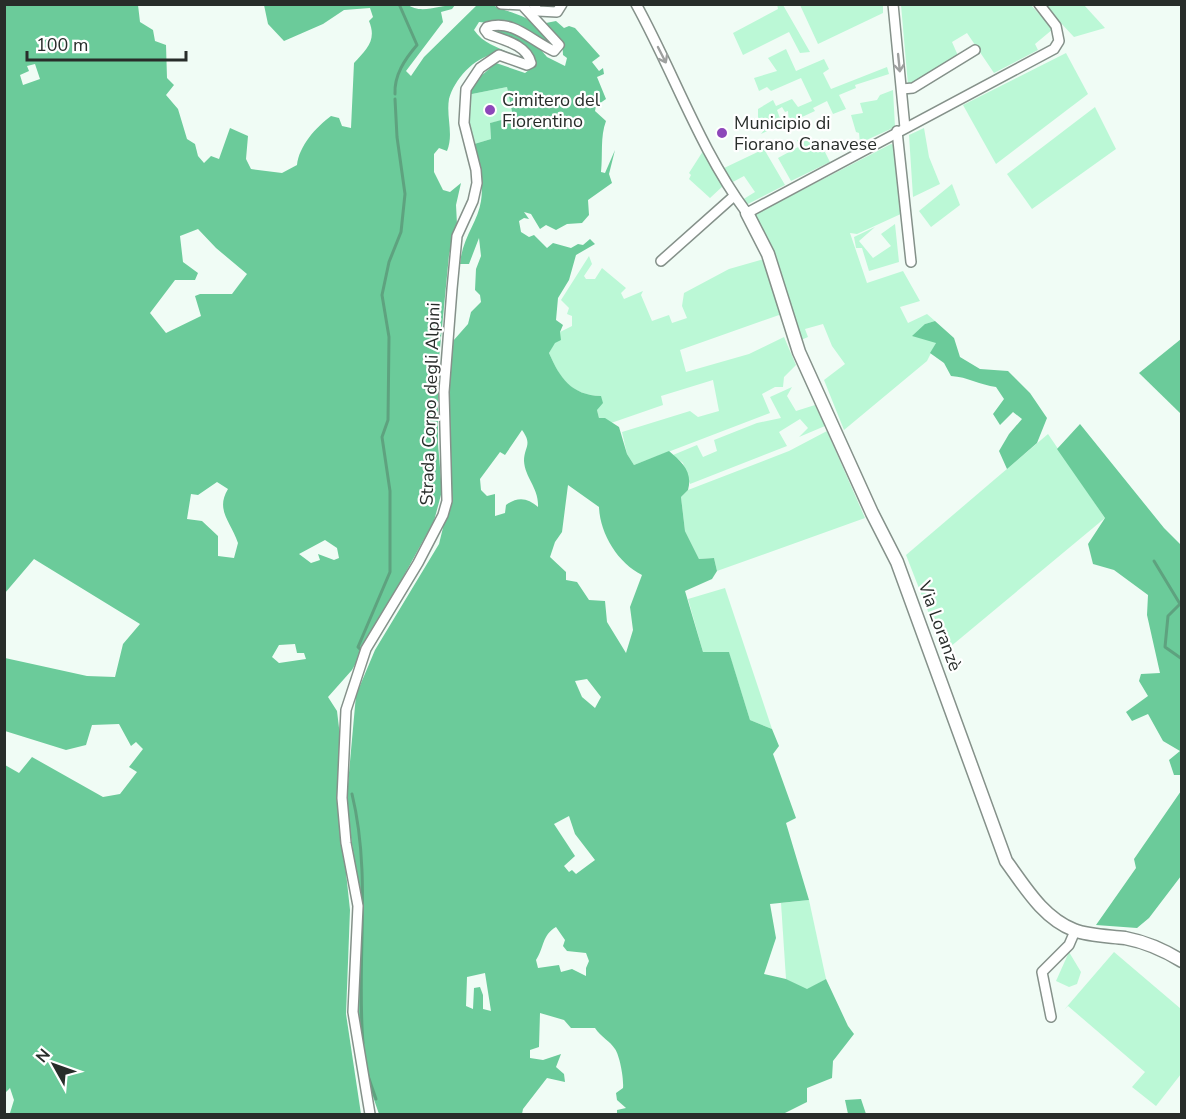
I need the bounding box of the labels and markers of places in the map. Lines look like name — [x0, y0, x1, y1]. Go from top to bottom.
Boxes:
place label: Cimitero del Fiorentino — [502, 88, 601, 133]
marker: Cimitero del Fiorentino — [483, 103, 497, 117]
place label: Municipio di Fiorano Canavese — [734, 111, 877, 156]
marker: Municipio di Fiorano Canavese — [715, 126, 729, 140]

